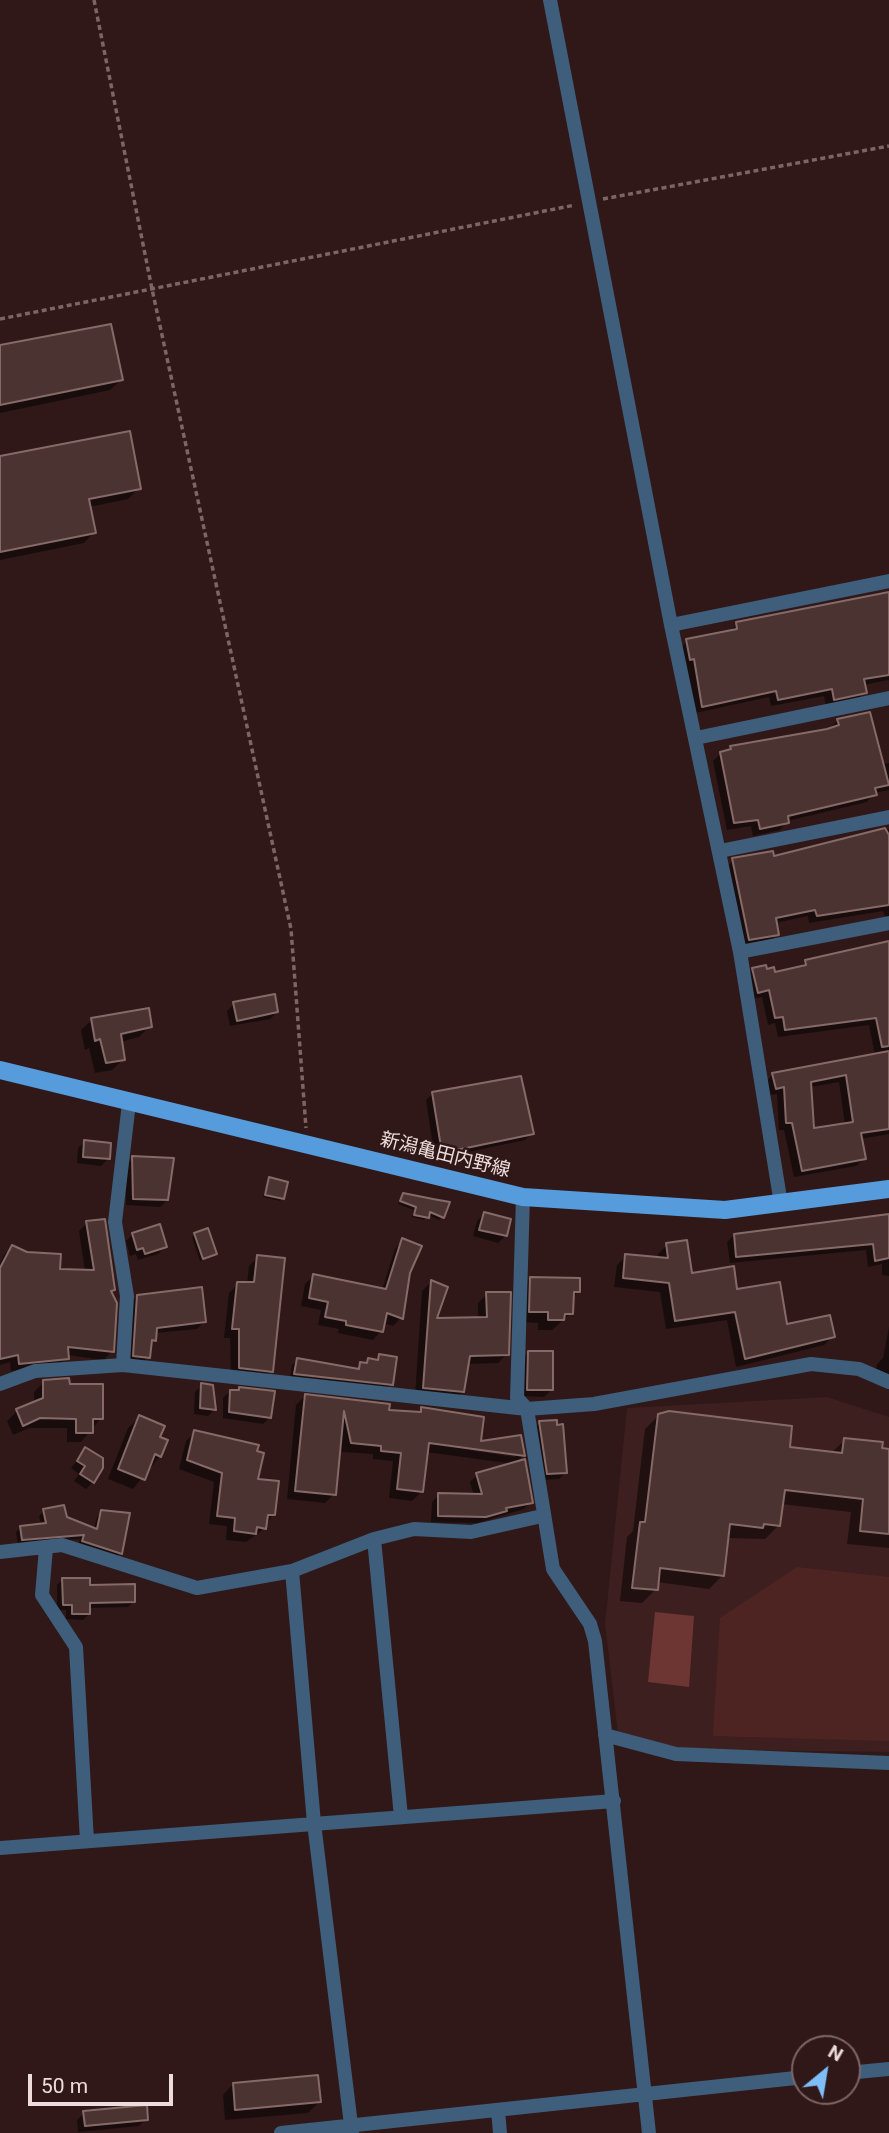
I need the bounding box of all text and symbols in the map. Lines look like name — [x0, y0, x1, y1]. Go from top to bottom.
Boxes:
street label: 新潟亀田内野線 — [378, 1129, 512, 1183]
north arrow — [791, 2035, 861, 2105]
text: N — [824, 2040, 847, 2066]
scale bar — [32, 2060, 177, 2104]
text: 50 m — [41, 2074, 88, 2098]

